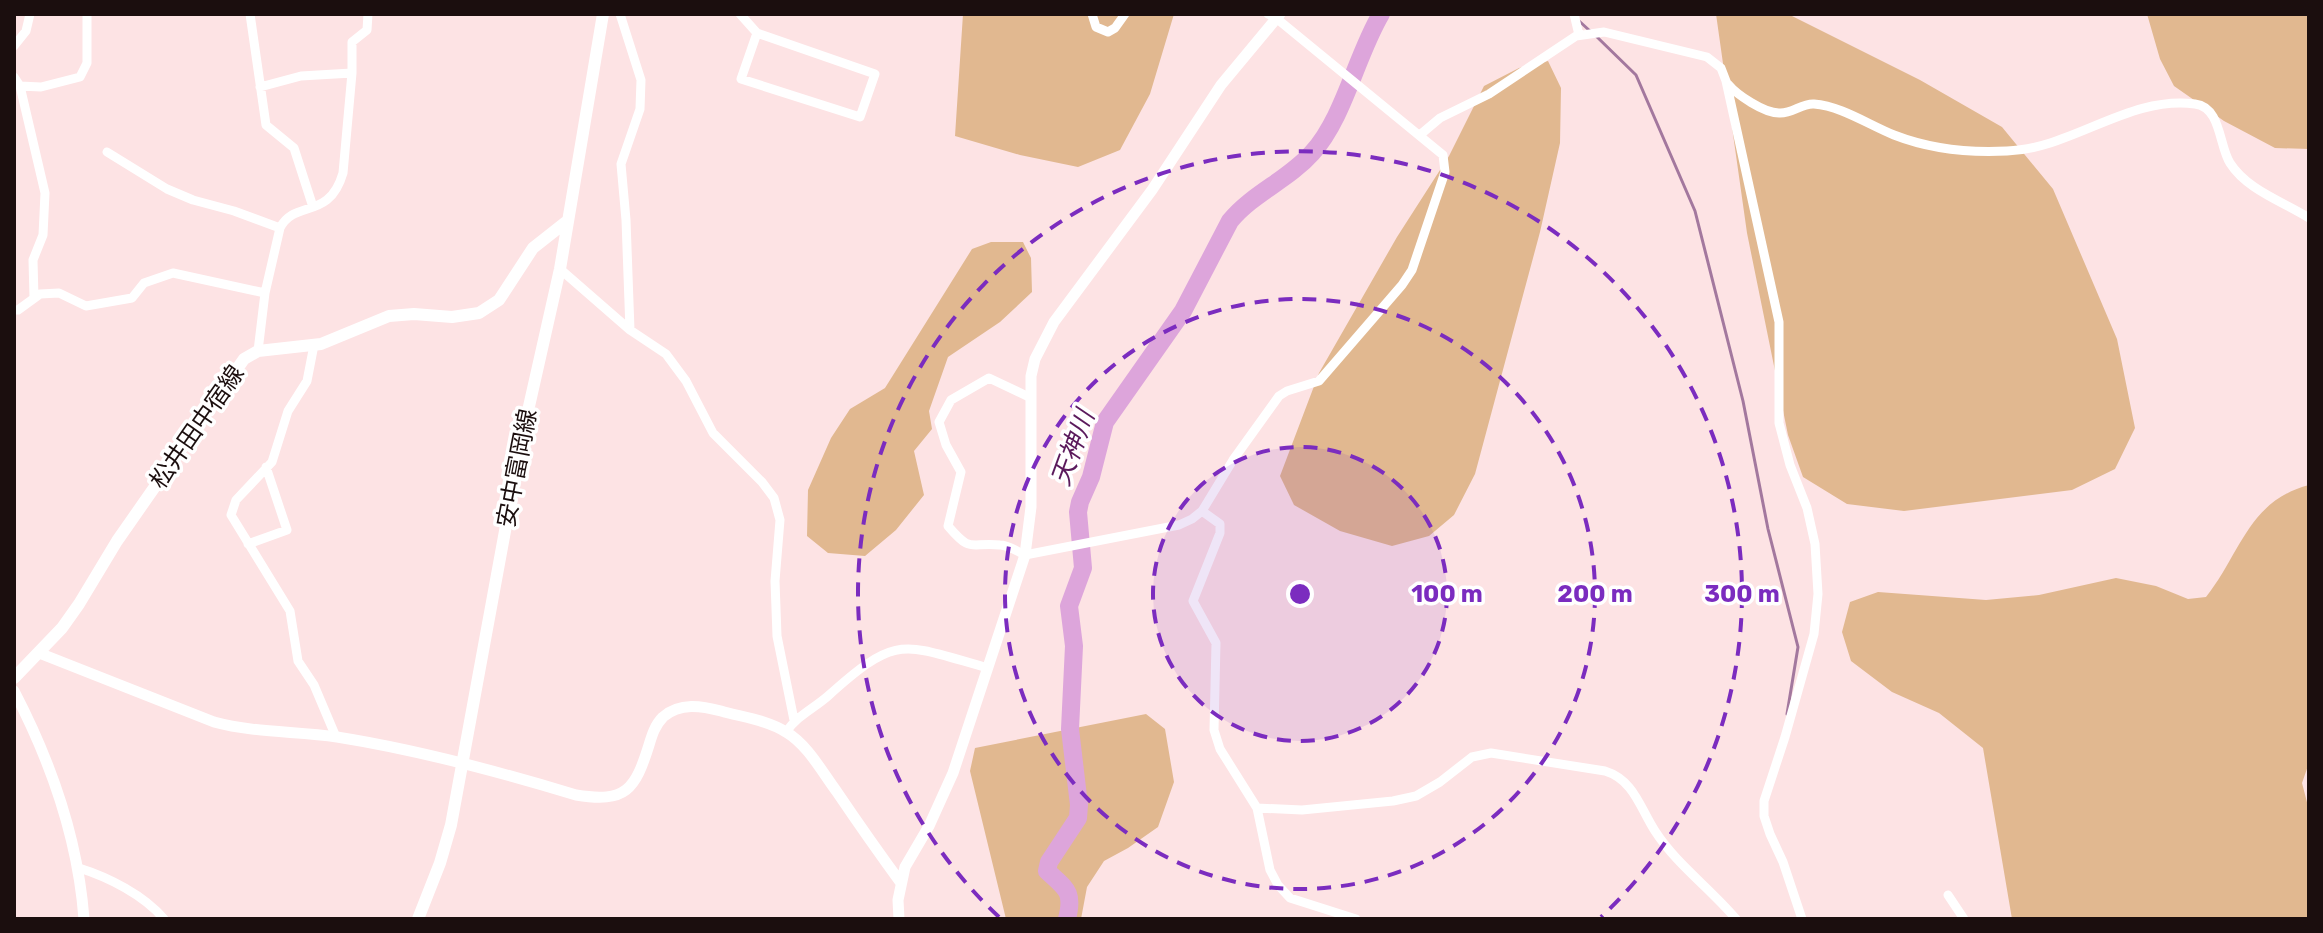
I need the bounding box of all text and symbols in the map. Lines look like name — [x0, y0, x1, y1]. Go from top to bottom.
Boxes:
street label: 松井田中宿線 — [144, 360, 250, 494]
water label: 天神川 — [1045, 403, 1102, 490]
street label: 安中富岡線 — [492, 406, 542, 530]
centre of rings — [1286, 580, 1314, 608]
text: 100 m — [1411, 580, 1483, 608]
text: 200 m — [1557, 580, 1633, 608]
text: 300 m — [1704, 580, 1780, 608]

